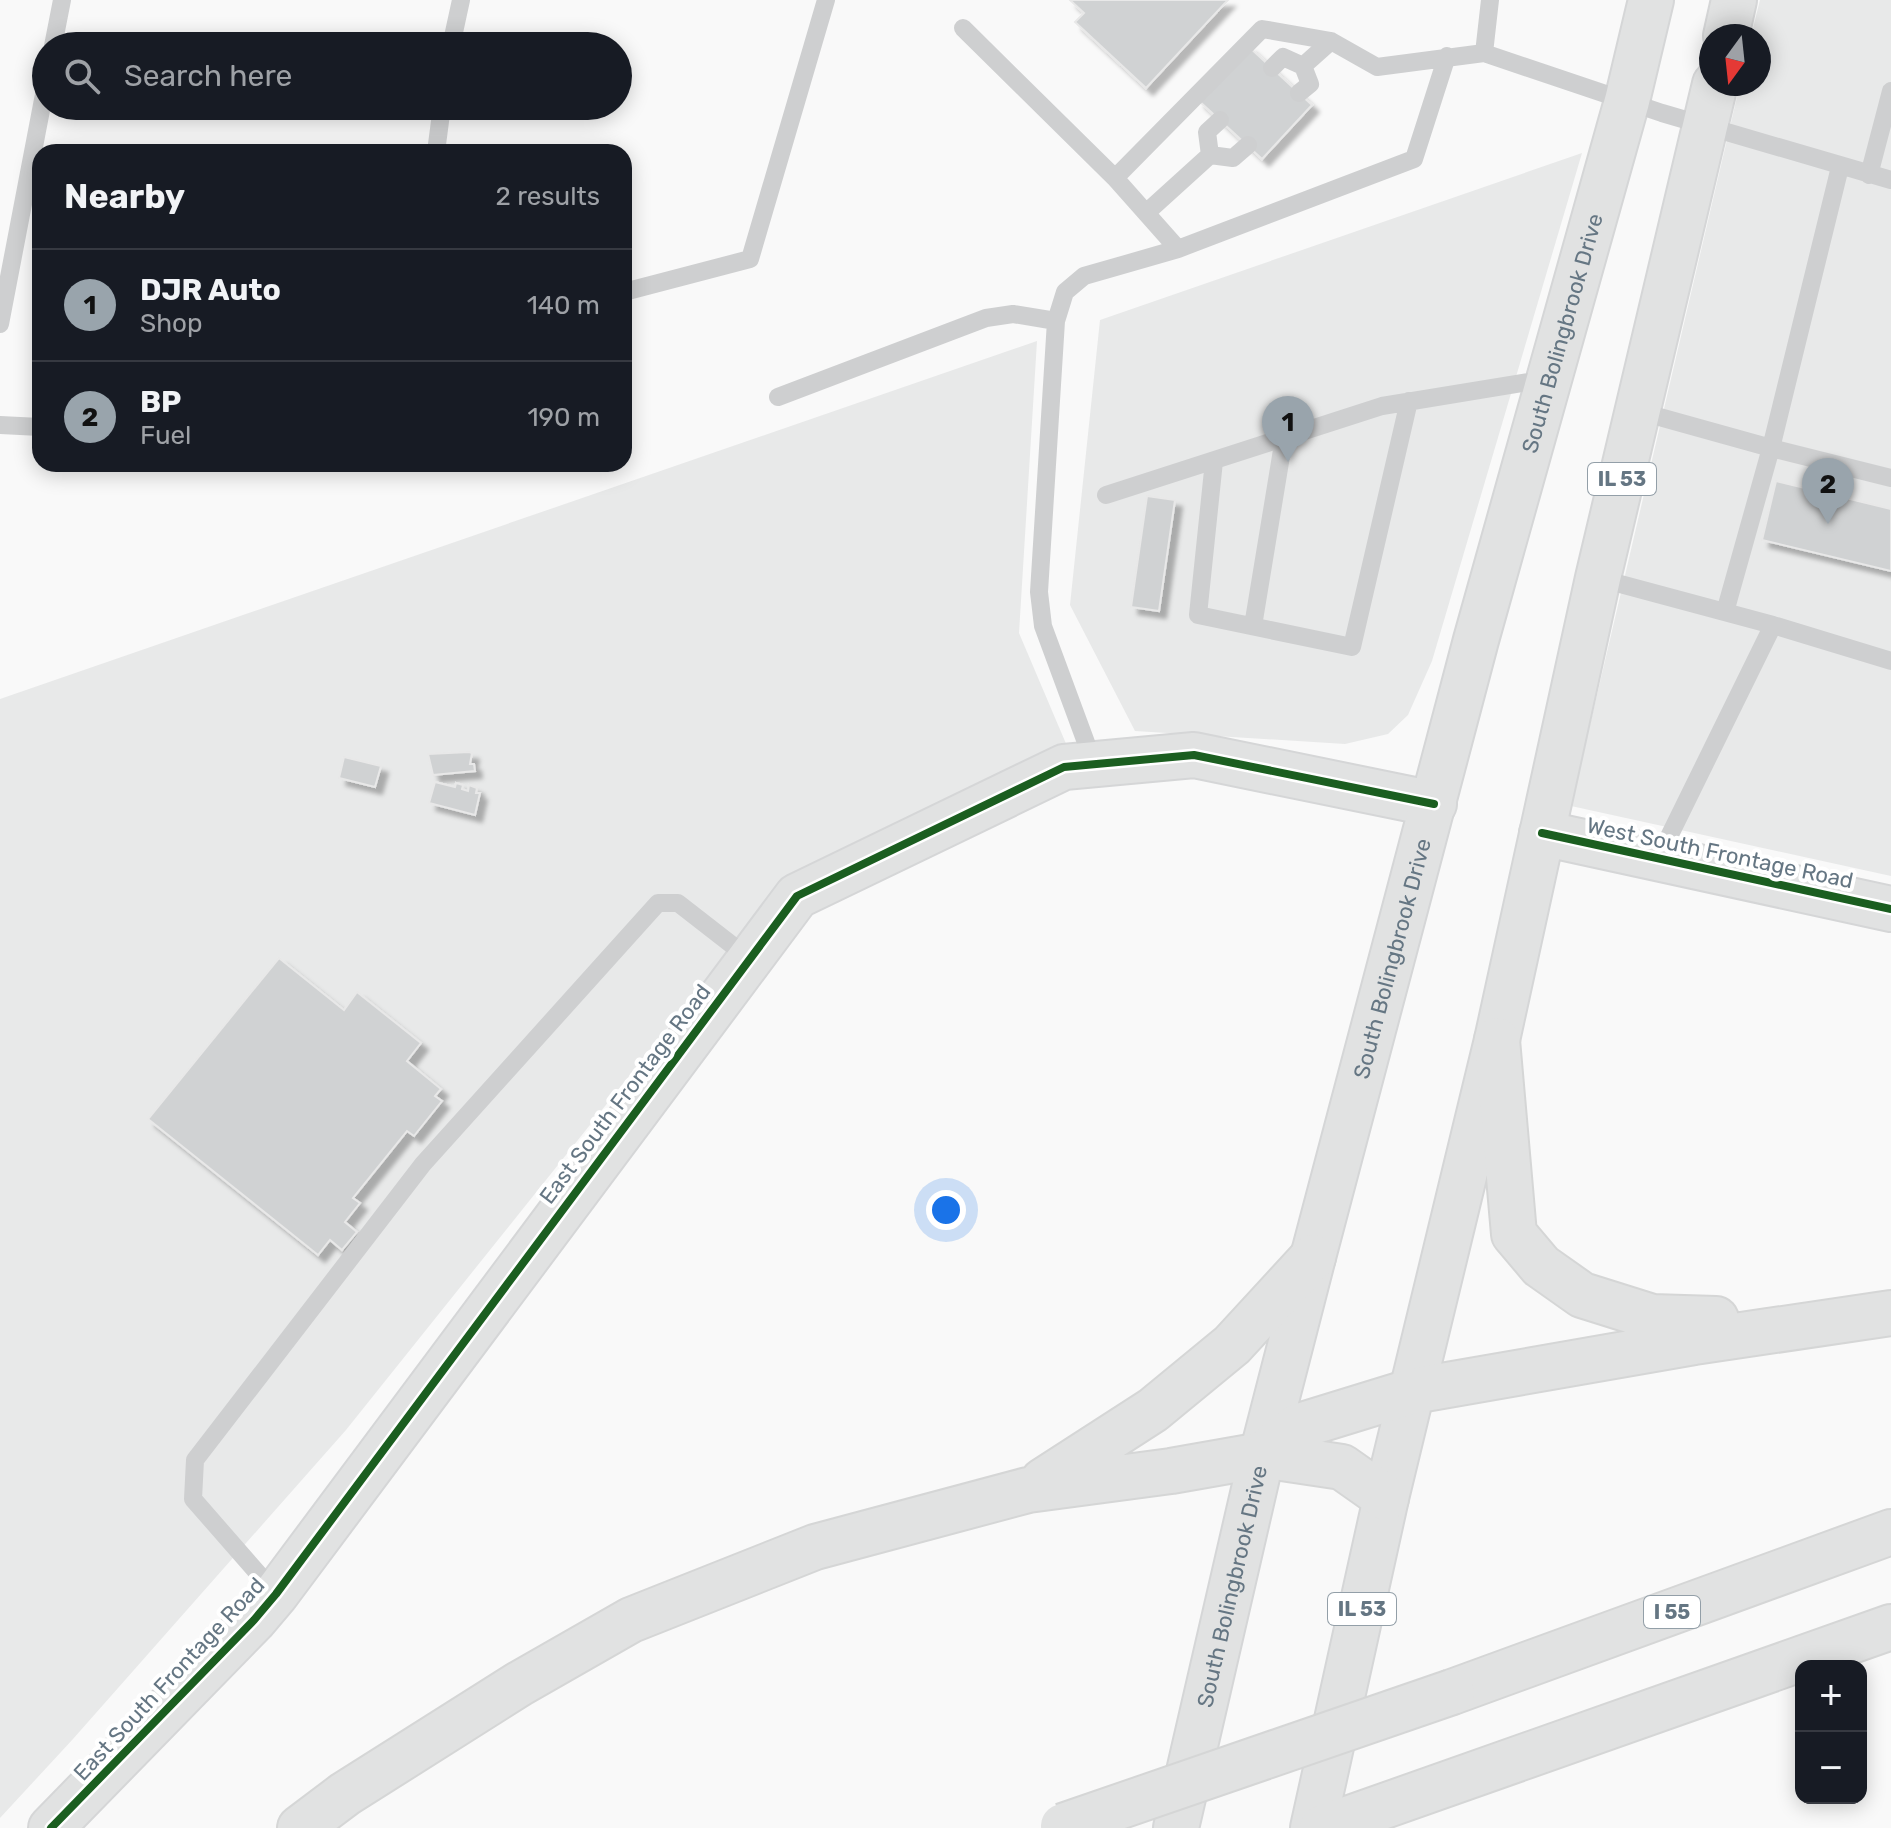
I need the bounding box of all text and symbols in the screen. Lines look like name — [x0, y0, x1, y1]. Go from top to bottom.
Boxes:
north arrow — [1699, 24, 1771, 96]
search box — [32, 32, 632, 120]
icon: search — [60, 54, 104, 98]
text: Search here — [124, 58, 292, 94]
text: Nearby — [64, 176, 185, 217]
text: 2 results — [496, 181, 600, 212]
street label: South Bolingbrook Drive — [1516, 210, 1608, 456]
text: DJR Auto — [140, 272, 281, 308]
text: 1 — [84, 290, 96, 321]
text: 140 m — [527, 290, 600, 321]
text: Shop — [140, 308, 202, 339]
text: BP — [140, 384, 181, 420]
pin: 1 — [1262, 396, 1314, 462]
text: 2 — [82, 402, 98, 433]
text: 190 m — [527, 402, 600, 433]
text: Fuel — [140, 420, 191, 451]
pin: 2 — [1802, 458, 1854, 524]
road number: IL 53 — [1588, 463, 1656, 495]
street label: West South Frontage Road — [1584, 812, 1856, 894]
street label: South Bolingbrook Drive — [1347, 835, 1437, 1082]
street label: East South Frontage Road — [534, 979, 716, 1209]
your location — [926, 1190, 966, 1230]
street label: South Bolingbrook Drive — [1191, 1463, 1273, 1710]
street label: East South Frontage Road — [68, 1572, 270, 1786]
road number: IL 53 — [1328, 1593, 1396, 1625]
road number: I 55 — [1644, 1596, 1700, 1628]
map controls — [1795, 1660, 1867, 1804]
button: + — [1795, 1660, 1867, 1732]
button: − — [1795, 1732, 1867, 1804]

